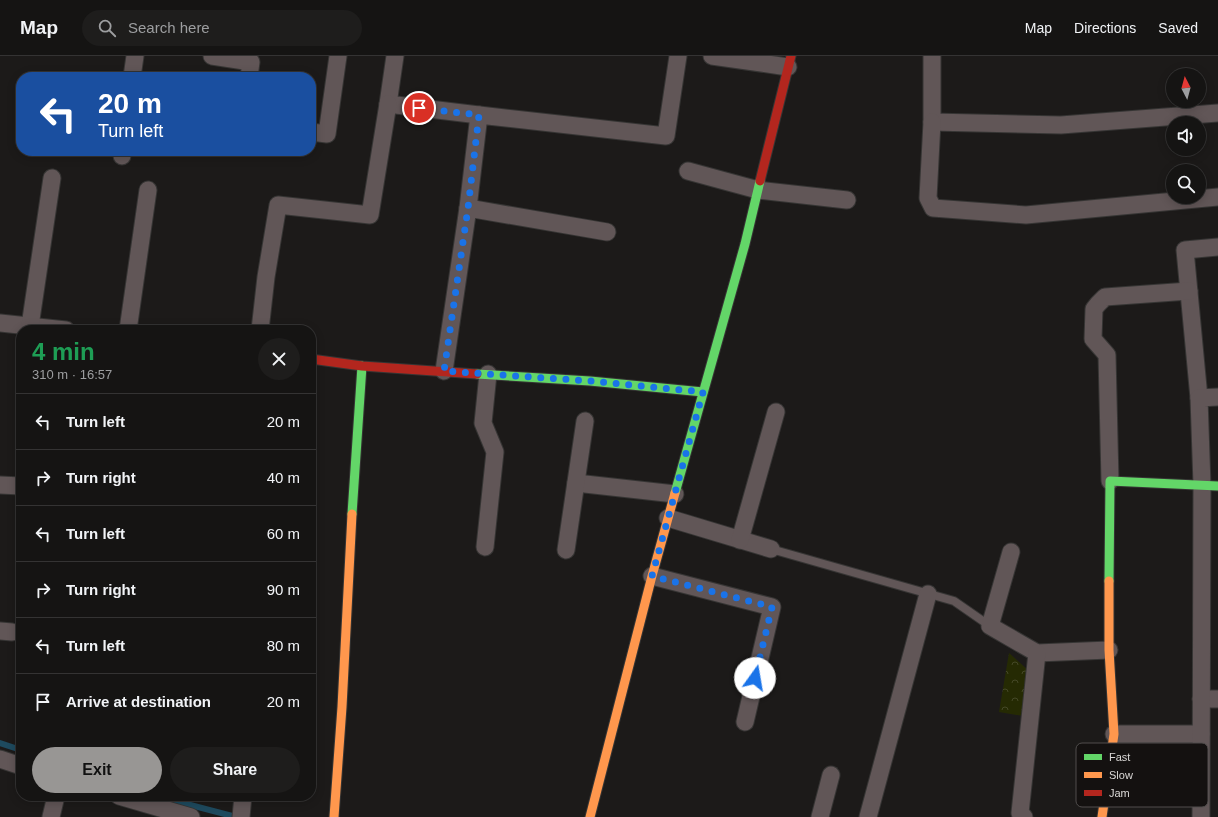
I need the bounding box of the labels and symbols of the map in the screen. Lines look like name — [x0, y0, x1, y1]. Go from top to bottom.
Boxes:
north arrow — [1166, 68, 1206, 108]
pin — [402, 91, 436, 125]
position arrow — [734, 657, 776, 699]
legend — [1076, 743, 1208, 807]
text: Fast — [1109, 751, 1130, 763]
text: Slow — [1109, 769, 1133, 781]
text: Jam — [1109, 787, 1130, 799]

